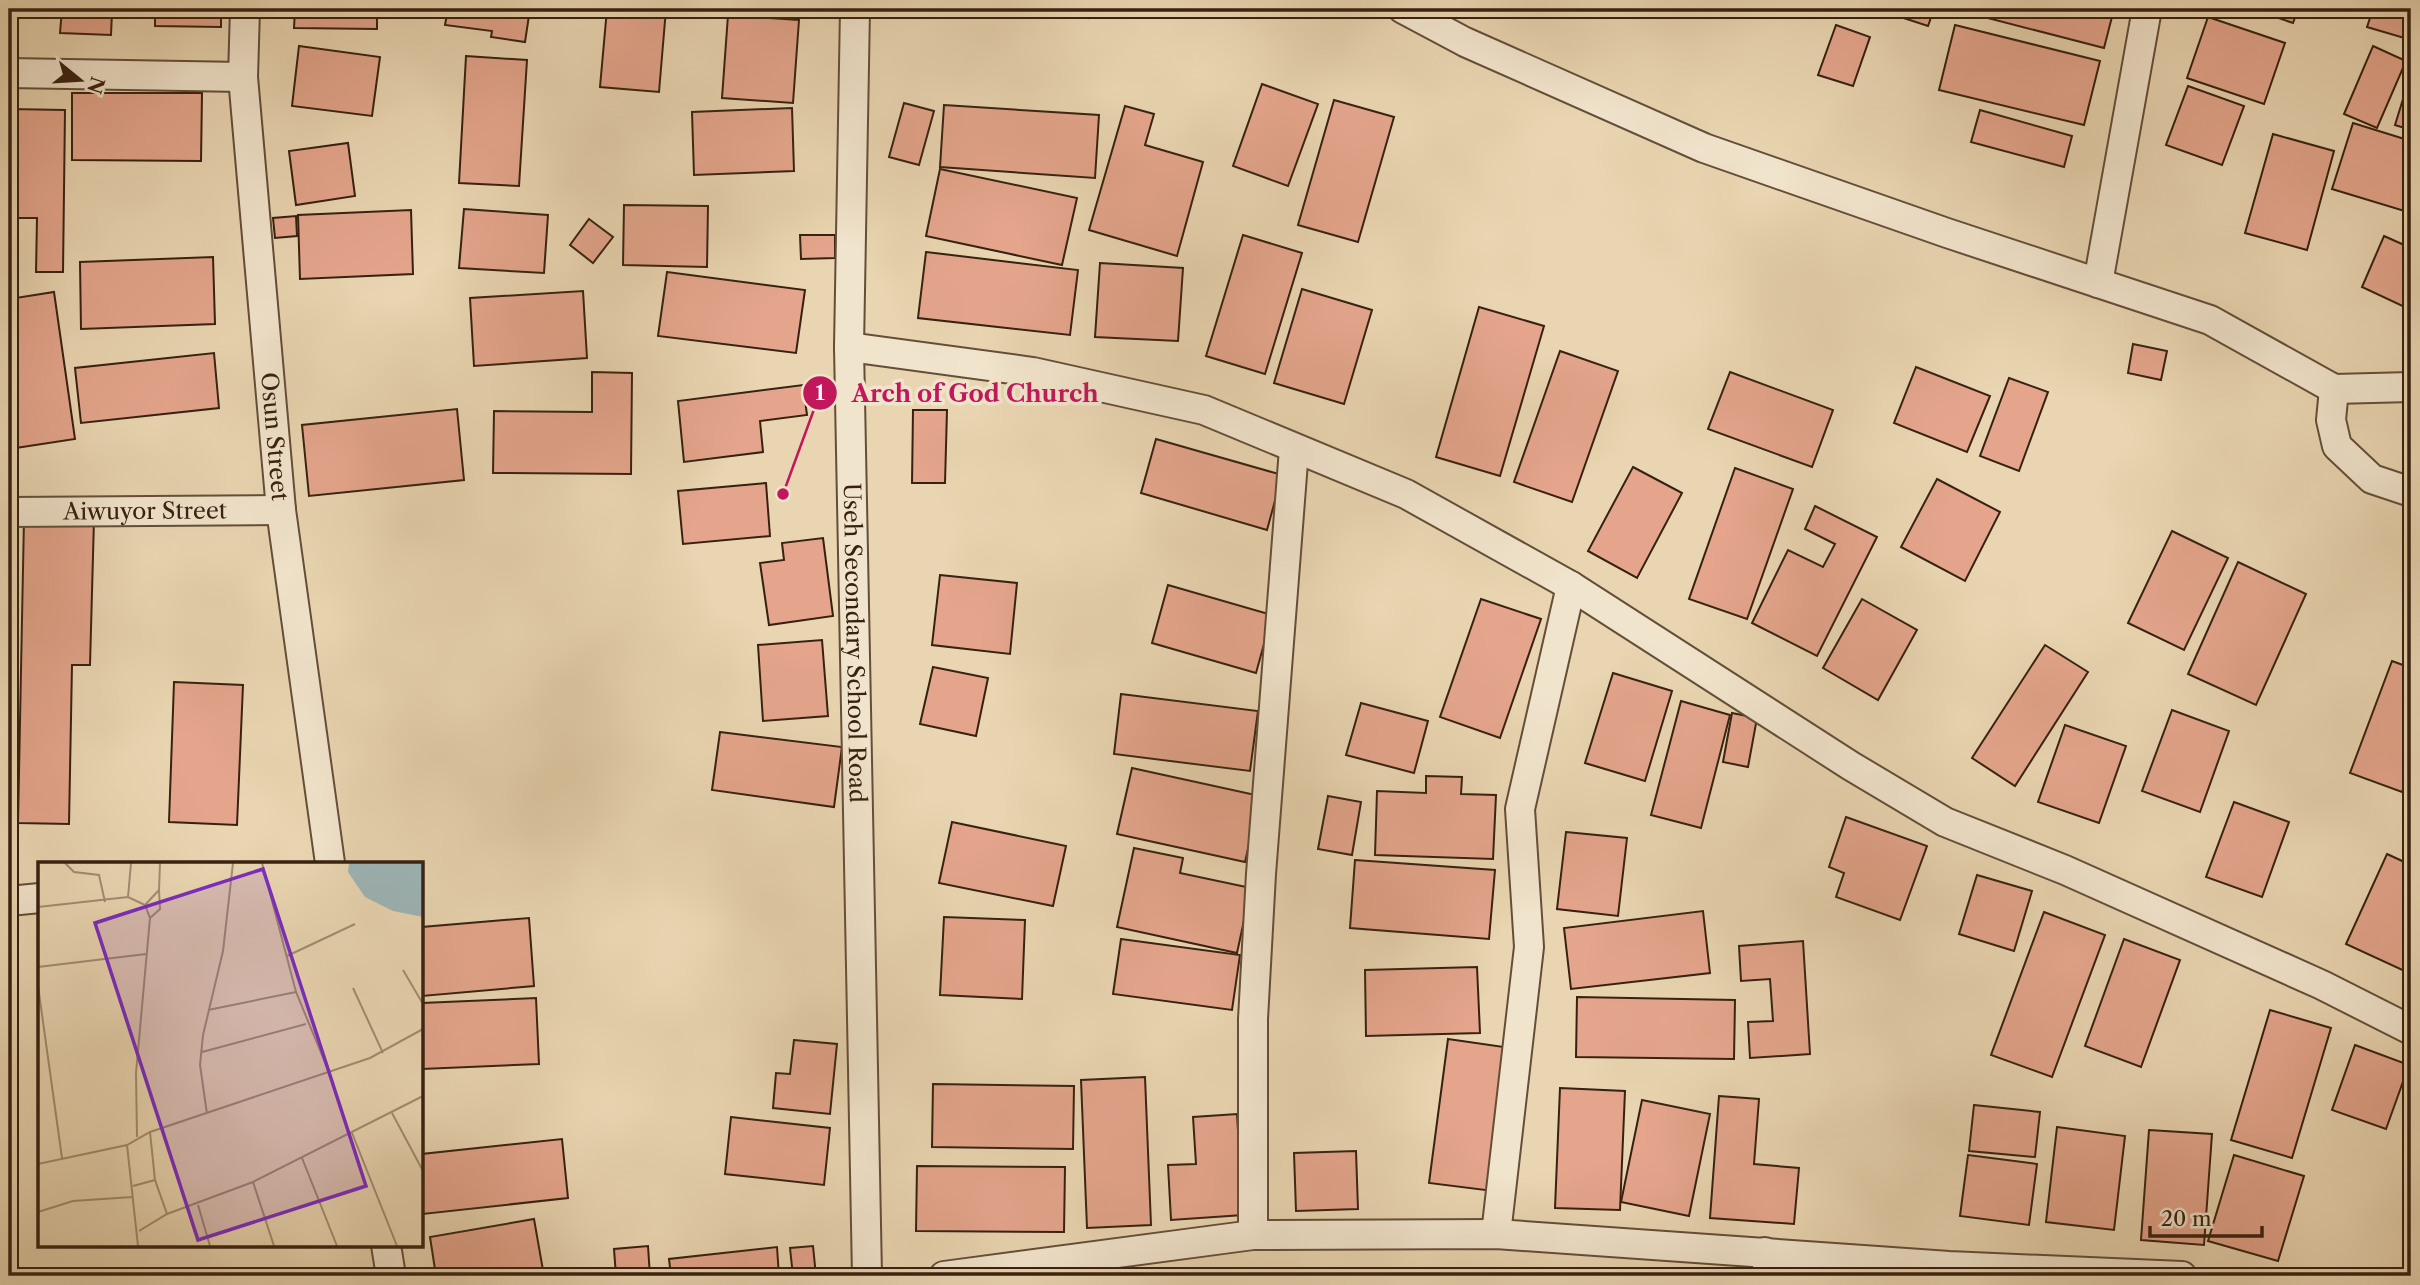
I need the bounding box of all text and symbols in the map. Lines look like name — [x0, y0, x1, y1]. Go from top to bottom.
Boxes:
north arrow — [46, 46, 116, 116]
text: N — [82, 74, 109, 97]
street label: Osun Street — [255, 371, 294, 502]
callout: Arch of God Church — [803, 371, 1113, 416]
text: Arch of God Church — [850, 379, 1099, 408]
text: 1 — [815, 380, 825, 405]
street label: Useh Secondary School Road — [838, 483, 872, 803]
street label: Aiwuyor Street — [62, 496, 227, 526]
inset map — [38, 862, 424, 1246]
scale bar — [2150, 1194, 2262, 1238]
text: 20 m — [2161, 1206, 2212, 1231]

